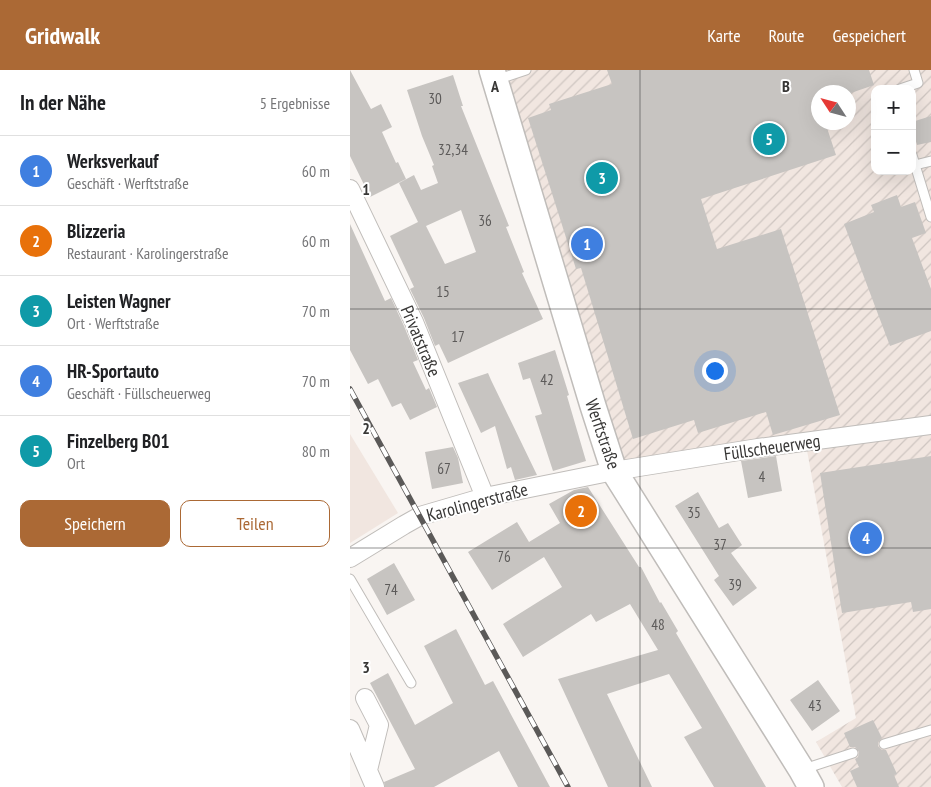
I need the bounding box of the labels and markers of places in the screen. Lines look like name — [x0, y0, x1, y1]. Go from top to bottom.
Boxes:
pin: 5 — [753, 120, 785, 158]
pin: 3 — [586, 159, 618, 197]
pin: 1 — [571, 225, 603, 263]
pin: 2 — [565, 492, 597, 530]
pin: 4 — [850, 519, 882, 557]

